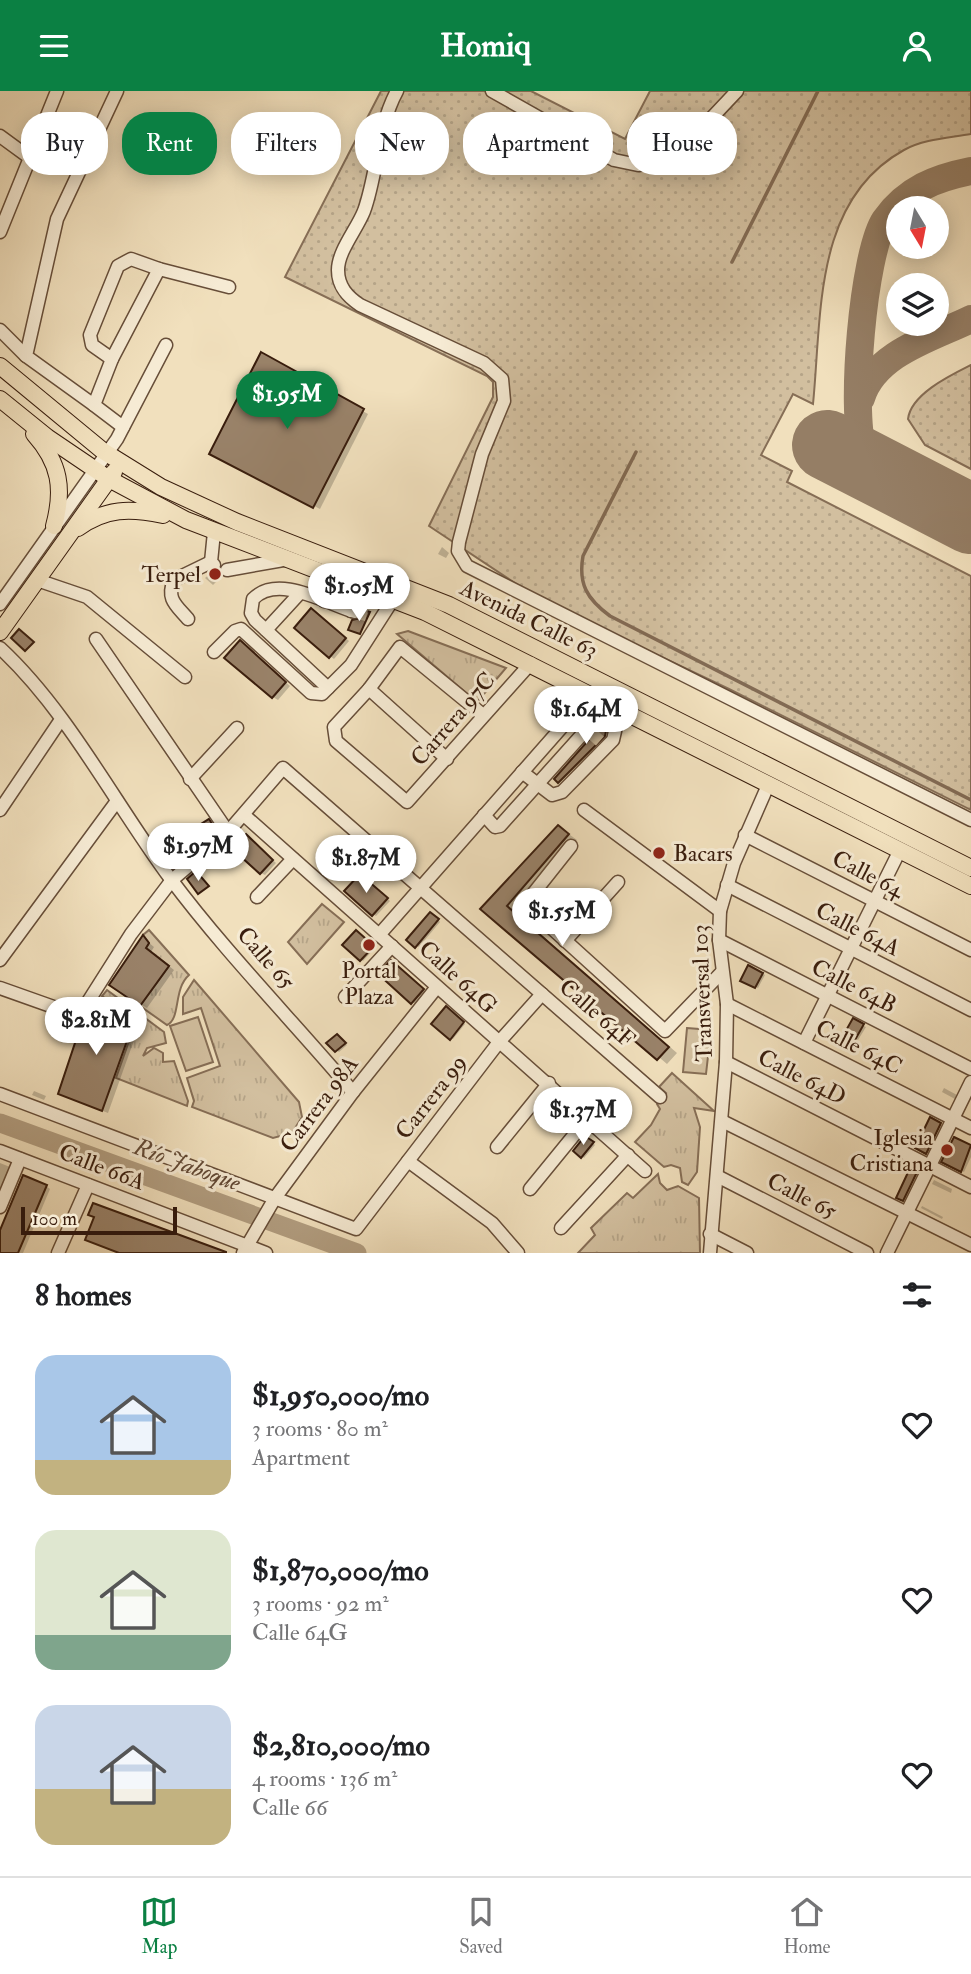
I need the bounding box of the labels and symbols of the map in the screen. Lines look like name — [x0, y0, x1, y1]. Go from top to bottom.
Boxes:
north arrow — [886, 196, 948, 259]
pin: $1.95M — [230, 371, 344, 431]
place label: Terpel — [142, 560, 201, 590]
pin: $1.05M — [302, 563, 416, 623]
marker: Terpel — [207, 566, 223, 582]
street label: Avenida Calle 63 — [454, 573, 603, 665]
street label: Carrera 97C — [404, 666, 502, 772]
pin: $1.64M — [529, 687, 643, 746]
pin: $1.97M — [141, 823, 255, 883]
pin: $1.87M — [309, 835, 423, 895]
place label: Bacars — [673, 839, 733, 868]
street label: Calle 64 — [827, 844, 910, 905]
marker: Bacars — [651, 845, 667, 861]
pin: $1.55M — [505, 889, 619, 948]
street label: Calle 64A — [811, 895, 905, 963]
street label: Calle 65 — [231, 921, 301, 995]
street label: Transversal 103 — [685, 924, 719, 1062]
street label: Calle 64G — [413, 934, 503, 1020]
marker: Portal Plaza — [361, 937, 377, 953]
street label: Calle 64B — [807, 952, 901, 1020]
place label: Portal Plaza — [341, 956, 397, 1011]
street label: Calle 64F — [553, 972, 641, 1054]
pin: $2.81M — [39, 997, 153, 1057]
street label: Calle 64C — [811, 1013, 907, 1081]
street label: Calle 64D — [753, 1042, 851, 1112]
street label: Carrera 99 — [389, 1049, 473, 1145]
street label: Carrera 98A — [273, 1050, 365, 1158]
pin: $1.37M — [526, 1087, 640, 1147]
place label: Iglesia Cristiana — [849, 1123, 934, 1178]
water label: Río Jaboque — [128, 1131, 246, 1199]
street label: Calle 66A — [55, 1137, 150, 1197]
marker: Iglesia Cristiana — [939, 1142, 955, 1158]
street label: Calle 65 — [762, 1166, 842, 1226]
scale bar — [21, 1204, 177, 1236]

